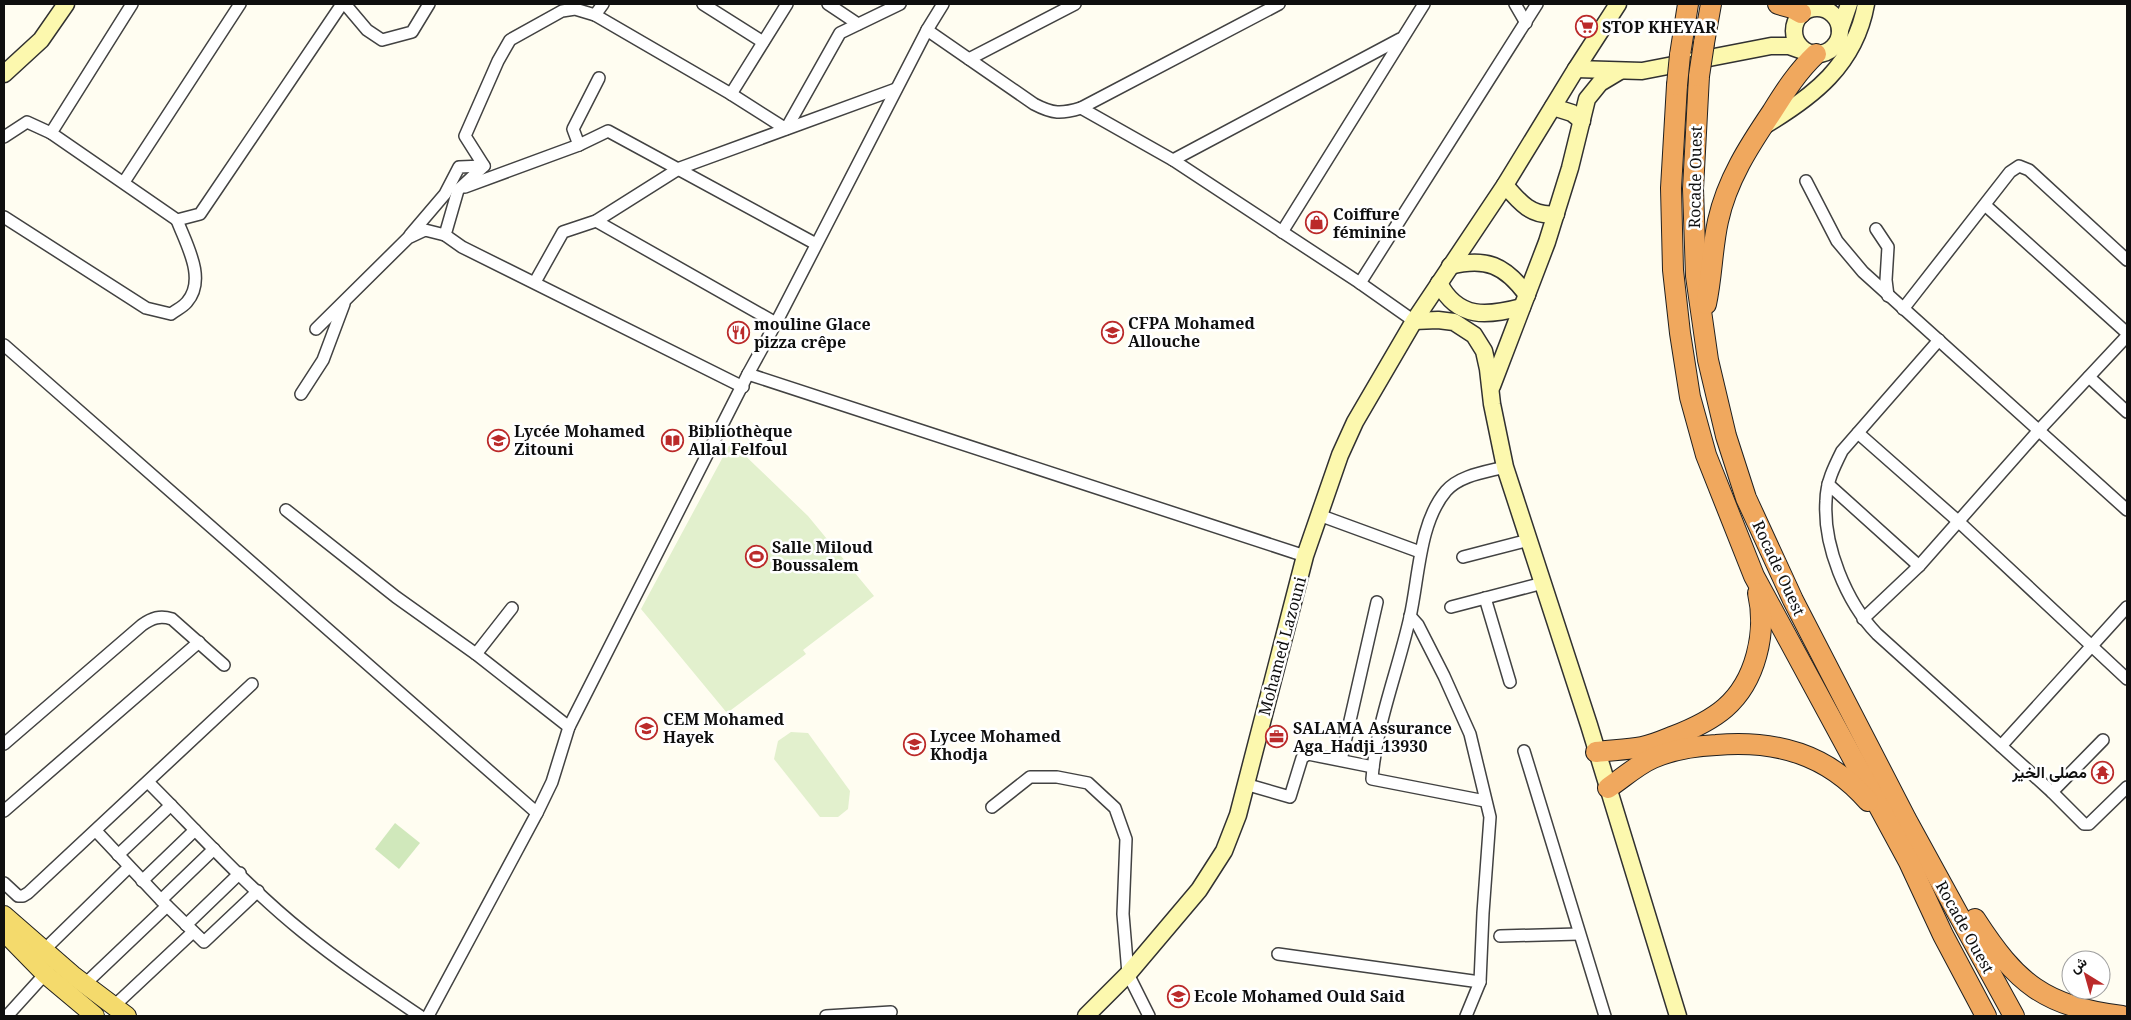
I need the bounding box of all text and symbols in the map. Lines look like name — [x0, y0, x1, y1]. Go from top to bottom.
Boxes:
supermarket icon: STOP KHEYAR — [1574, 15, 1598, 39]
place label: STOP KHEYAR — [1602, 16, 1717, 38]
street label: Rocade Ouest — [1683, 125, 1707, 228]
place label: Coiffure féminine — [1333, 203, 1406, 243]
shop icon: Coiffure féminine — [1305, 211, 1329, 235]
place label: CFPA Mohamed Allouche — [1128, 312, 1256, 352]
place label: mouline Glace pizza crêpe — [754, 313, 871, 353]
school or university icon: CFPA Mohamed Allouche — [1100, 320, 1124, 344]
restaurant icon: mouline Glace pizza crêpe — [726, 321, 750, 345]
place label: Lycée Mohamed Zitouni — [514, 420, 645, 460]
place label: Bibliothèque Allal Felfoul — [688, 420, 792, 460]
school or university icon: Lycée Mohamed Zitouni — [486, 428, 510, 452]
library icon: Bibliothèque Allal Felfoul — [660, 428, 684, 452]
street label: Rocade Ouest — [1747, 517, 1811, 619]
place label: Salle Miloud Boussalem — [772, 536, 873, 576]
sports icon: Salle Miloud Boussalem — [744, 544, 768, 568]
street label: Mohamed Lazouni — [1253, 574, 1311, 718]
place label: CEM Mohamed Hayek — [663, 708, 785, 748]
school or university icon: CEM Mohamed Hayek — [635, 716, 659, 740]
place label: SALAMA Assurance Aga_Hadji_13930 — [1293, 717, 1452, 757]
place label: Lycee Mohamed Khodja — [930, 725, 1061, 765]
office icon: SALAMA Assurance Aga_Hadji_13930 — [1265, 725, 1289, 749]
school or university icon: Lycee Mohamed Khodja — [902, 733, 926, 757]
temple icon: مصلى الخير — [2091, 760, 2115, 784]
place label: مصلى الخير — [2011, 761, 2087, 783]
street label: Rocade Ouest — [1931, 877, 2000, 978]
north arrow — [2061, 950, 2111, 1000]
text: ش — [2065, 951, 2090, 977]
school or university icon: Ecole Mohamed Ould Said — [1166, 984, 1190, 1008]
place label: Ecole Mohamed Ould Said — [1194, 985, 1405, 1007]

